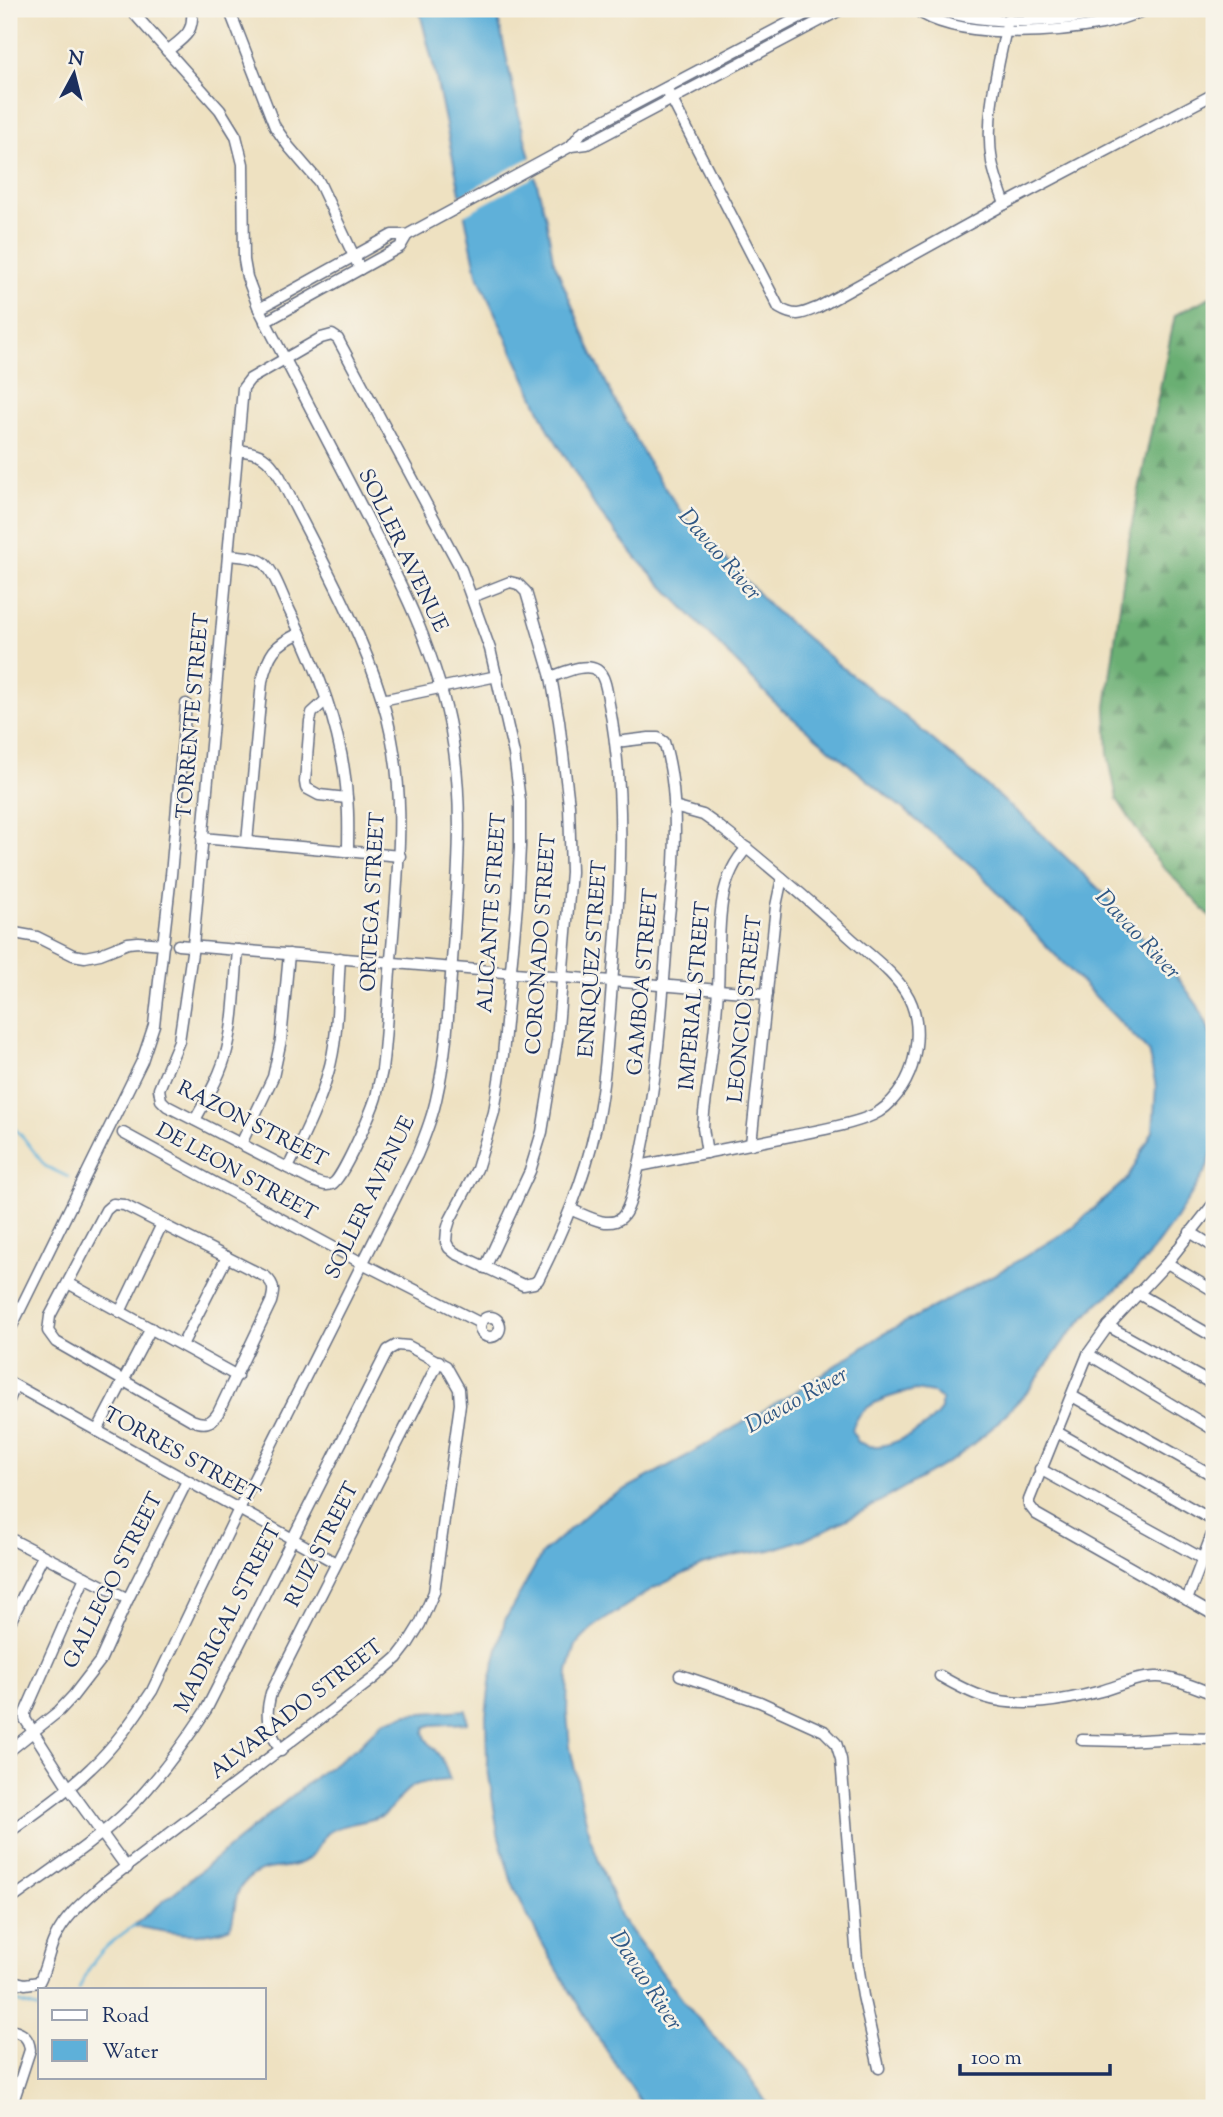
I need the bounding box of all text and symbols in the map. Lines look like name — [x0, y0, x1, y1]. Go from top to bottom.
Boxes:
north arrow — [38, 38, 108, 108]
text: N — [67, 45, 85, 74]
street label: SOLLER AVENUE — [349, 464, 455, 638]
water label: Davao River — [669, 502, 769, 608]
street label: TORRENTE STREET — [170, 612, 218, 820]
street label: ORTEGA STREET — [354, 811, 394, 993]
street label: ALICANTE STREET — [471, 812, 515, 1014]
street label: CORONADO STREET — [519, 832, 565, 1056]
street label: ENRIQUEZ STREET — [572, 859, 616, 1059]
water label: Davao River — [1086, 882, 1188, 988]
street label: GAMBOA STREET — [621, 887, 667, 1077]
street label: IMPERIAL STREET — [673, 900, 719, 1092]
street label: LEONCIO STREET — [721, 914, 771, 1104]
street label: RAZON STREET — [172, 1074, 333, 1176]
street label: SOLLER AVENUE — [318, 1111, 424, 1285]
street label: DE LEON STREET — [150, 1116, 322, 1230]
water label: Davao River — [740, 1359, 854, 1443]
street label: TORRES STREET — [97, 1400, 265, 1512]
street label: RUIZ STREET — [279, 1477, 367, 1613]
street label: GALLEGO STREET — [57, 1487, 172, 1674]
street label: MADRIGAL STREET — [168, 1519, 290, 1719]
street label: ALVARADO STREET — [204, 1633, 390, 1787]
water label: Davao River — [600, 1925, 690, 2037]
legend — [38, 1988, 266, 2078]
text: Road — [102, 2002, 149, 2032]
scale bar — [960, 2033, 1111, 2077]
text: Water — [102, 2038, 159, 2068]
text: 100 m — [971, 2044, 1022, 2074]

